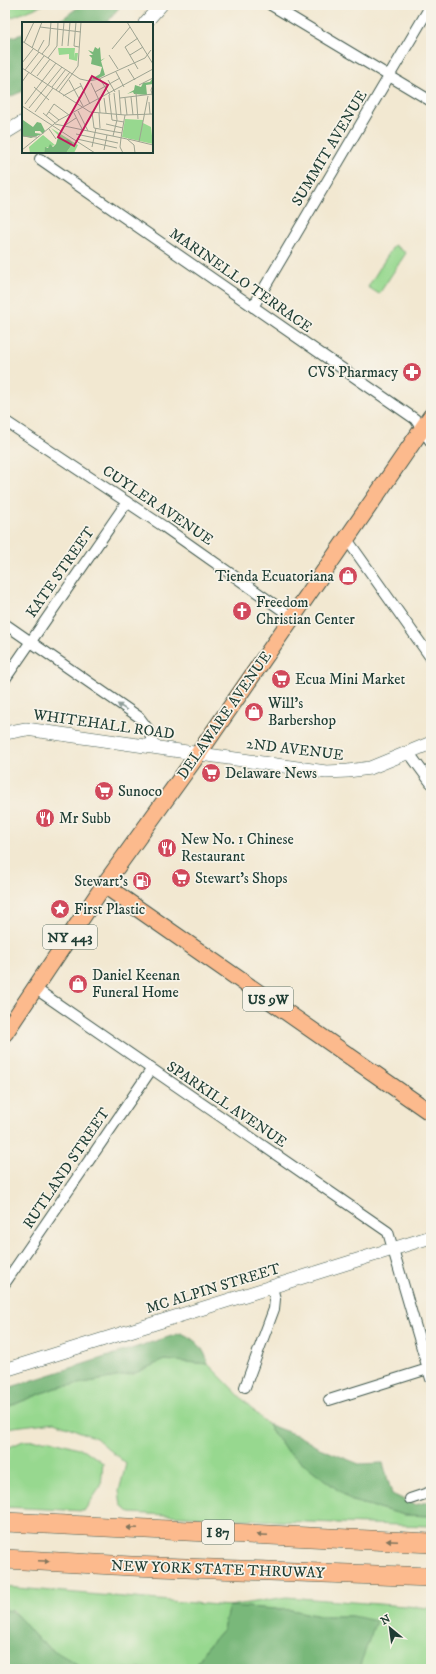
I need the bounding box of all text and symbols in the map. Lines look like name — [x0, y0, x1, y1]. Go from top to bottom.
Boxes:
inset map — [22, 22, 153, 153]
street label: SUMMIT AVENUE — [287, 87, 372, 209]
street label: MARINELLO TERRACE — [166, 224, 316, 337]
pharmacy icon: CVS Pharmacy — [401, 361, 423, 383]
place label: CVS Pharmacy — [308, 363, 399, 382]
street label: CUYLER AVENUE — [99, 461, 217, 550]
street label: KATE STREET — [22, 523, 99, 621]
shop icon: Tienda Ecuatoriana — [337, 565, 359, 587]
place label: Tienda Ecuatoriana — [215, 567, 335, 586]
place label: Freedom Christian Center — [256, 593, 355, 629]
church icon: Freedom Christian Center — [231, 600, 253, 622]
street label: DELAWARE AVENUE — [173, 647, 276, 783]
supermarket icon: Ecua Mini Market — [270, 668, 292, 690]
place label: Ecua Mini Market — [295, 670, 406, 689]
place label: Will's Barbershop — [267, 694, 336, 730]
shop icon: Will's Barbershop — [243, 701, 265, 723]
one-way arrow — [117, 703, 127, 711]
street label: WHITEHALL ROAD — [31, 705, 176, 744]
street label: 2ND AVENUE — [245, 734, 345, 765]
supermarket icon: Delaware News — [200, 762, 222, 784]
place label: Delaware News — [225, 764, 317, 783]
supermarket icon: Sunoco — [93, 780, 115, 802]
place label: Sunoco — [118, 782, 162, 801]
restaurant icon: Mr Subb — [34, 807, 56, 829]
place label: Mr Subb — [59, 809, 111, 828]
place label: New No. 1 Chinese Restaurant — [181, 830, 294, 866]
restaurant icon: New No. 1 Chinese Restaurant — [156, 837, 178, 859]
supermarket icon: Stewart's Shops — [170, 867, 192, 889]
place label: Stewart's Shops — [195, 869, 288, 888]
fuel station icon: Stewart's — [131, 870, 153, 892]
place label: Stewart's — [74, 872, 128, 891]
place icon: First Plastic — [49, 898, 71, 920]
place label: First Plastic — [74, 900, 146, 919]
road number: NY 443 — [43, 925, 97, 949]
place label: Daniel Keenan Funeral Home — [92, 966, 180, 1002]
shop icon: Daniel Keenan Funeral Home — [67, 973, 89, 995]
road number: US 9W — [243, 987, 293, 1011]
street label: SPARKILL AVENUE — [163, 1057, 291, 1152]
street label: RUTLAND STREET — [19, 1104, 114, 1232]
street label: MC ALPIN STREET — [144, 1259, 283, 1318]
road number: I 87 — [202, 1520, 234, 1544]
one-way arrow — [126, 1525, 138, 1532]
one-way arrow — [256, 1531, 268, 1538]
one-way arrow — [385, 1538, 398, 1544]
street label: NEW YORK STATE THRUWAY — [111, 1556, 326, 1583]
one-way arrow — [38, 1558, 51, 1564]
north arrow — [370, 1608, 410, 1648]
text: N — [378, 1612, 393, 1628]

